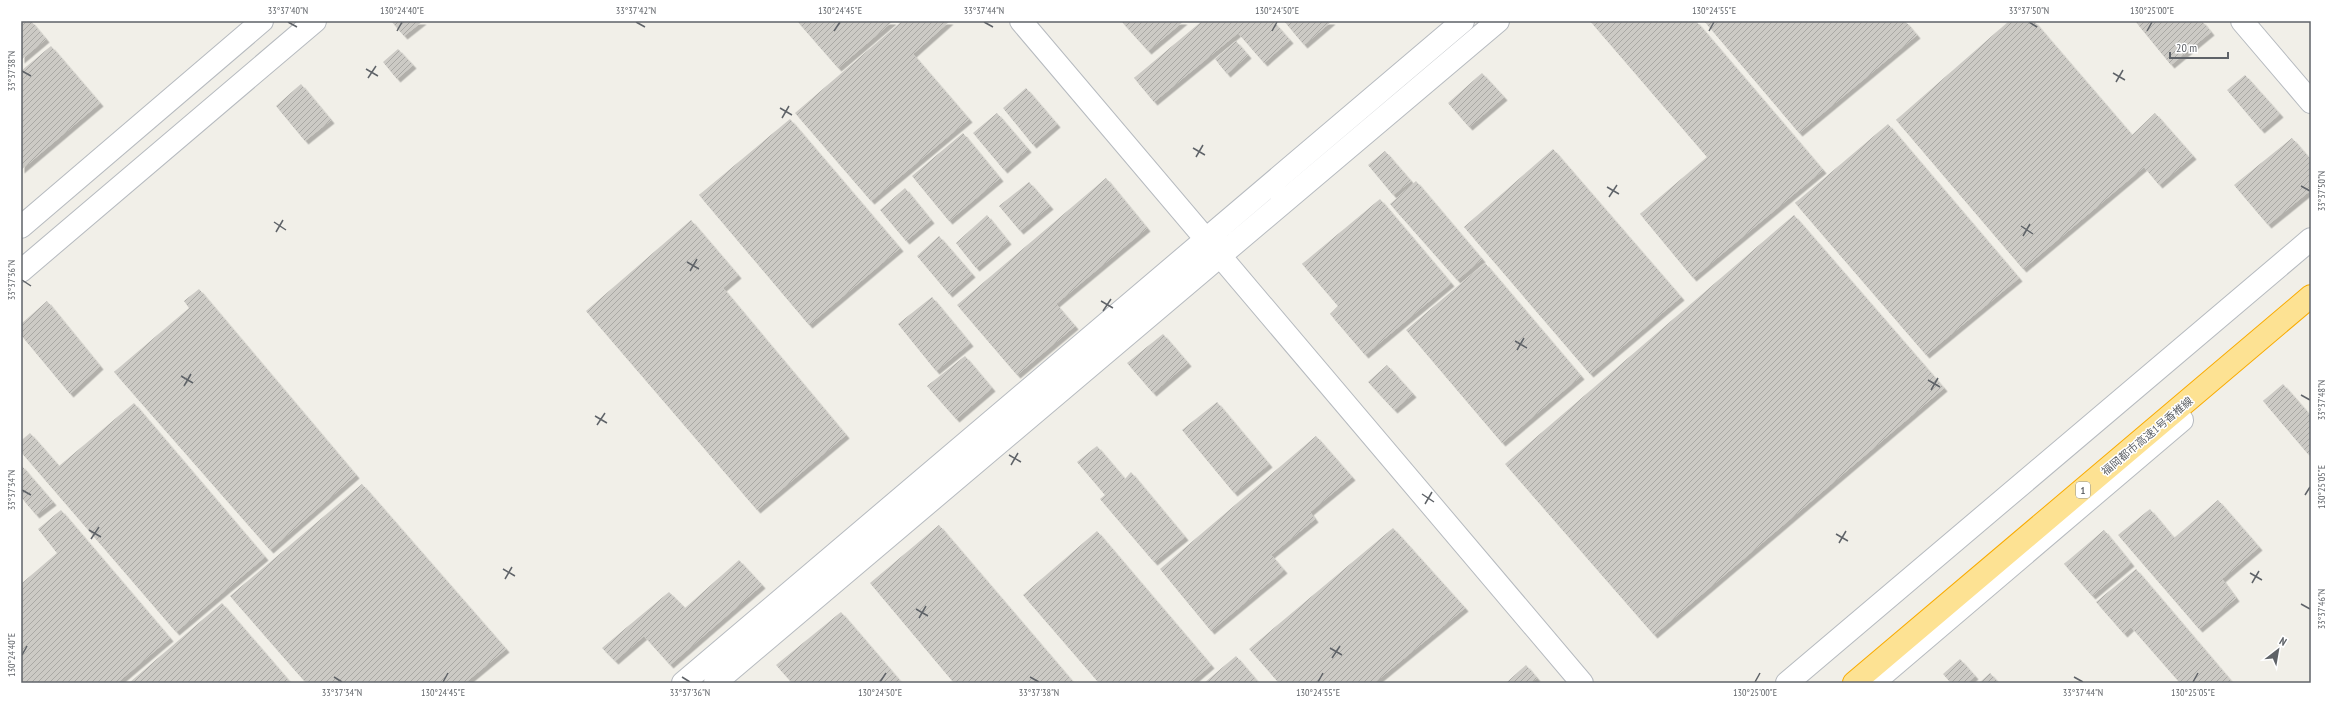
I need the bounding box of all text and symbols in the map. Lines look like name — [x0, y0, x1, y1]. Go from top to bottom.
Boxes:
text: 33°37'40"N — [268, 4, 308, 17]
text: 130°24'40"E — [380, 4, 424, 17]
text: 33°37'42"N — [616, 4, 656, 17]
text: 130°24'45"E — [818, 4, 862, 17]
text: 33°37'44"N — [964, 4, 1004, 17]
text: 130°24'50"E — [1255, 4, 1299, 17]
text: 130°24'55"E — [1692, 4, 1736, 17]
text: 33°37'50"N — [2009, 4, 2049, 17]
text: 130°25'00"E — [2130, 4, 2174, 17]
scale bar — [2170, 34, 2228, 60]
text: 20 m — [2176, 40, 2197, 55]
text: 33°37'38"N — [5, 51, 18, 91]
text: 33°37'50"N — [2315, 171, 2328, 211]
text: 33°37'36"N — [5, 260, 18, 300]
text: 33°37'48"N — [2315, 380, 2328, 420]
street label: 福岡都市高速1号香椎線 — [2098, 394, 2196, 478]
text: 130°25'05"E — [2315, 465, 2328, 509]
text: 33°37'34"N — [5, 470, 18, 510]
road number: 1 — [2076, 482, 2090, 498]
text: 33°37'46"N — [2315, 589, 2328, 629]
north arrow — [2258, 630, 2298, 670]
text: 130°24'40"E — [5, 633, 18, 677]
text: N — [2277, 634, 2289, 649]
text: 33°37'34"N — [322, 686, 362, 699]
text: 130°24'45"E — [421, 686, 465, 699]
text: 33°37'36"N — [670, 686, 710, 699]
text: 130°24'50"E — [858, 686, 902, 699]
text: 33°37'38"N — [1019, 686, 1059, 699]
text: 130°24'55"E — [1296, 686, 1340, 699]
text: 130°25'00"E — [1733, 686, 1777, 699]
text: 33°37'44"N — [2063, 686, 2103, 699]
text: 130°25'05"E — [2171, 686, 2215, 699]

